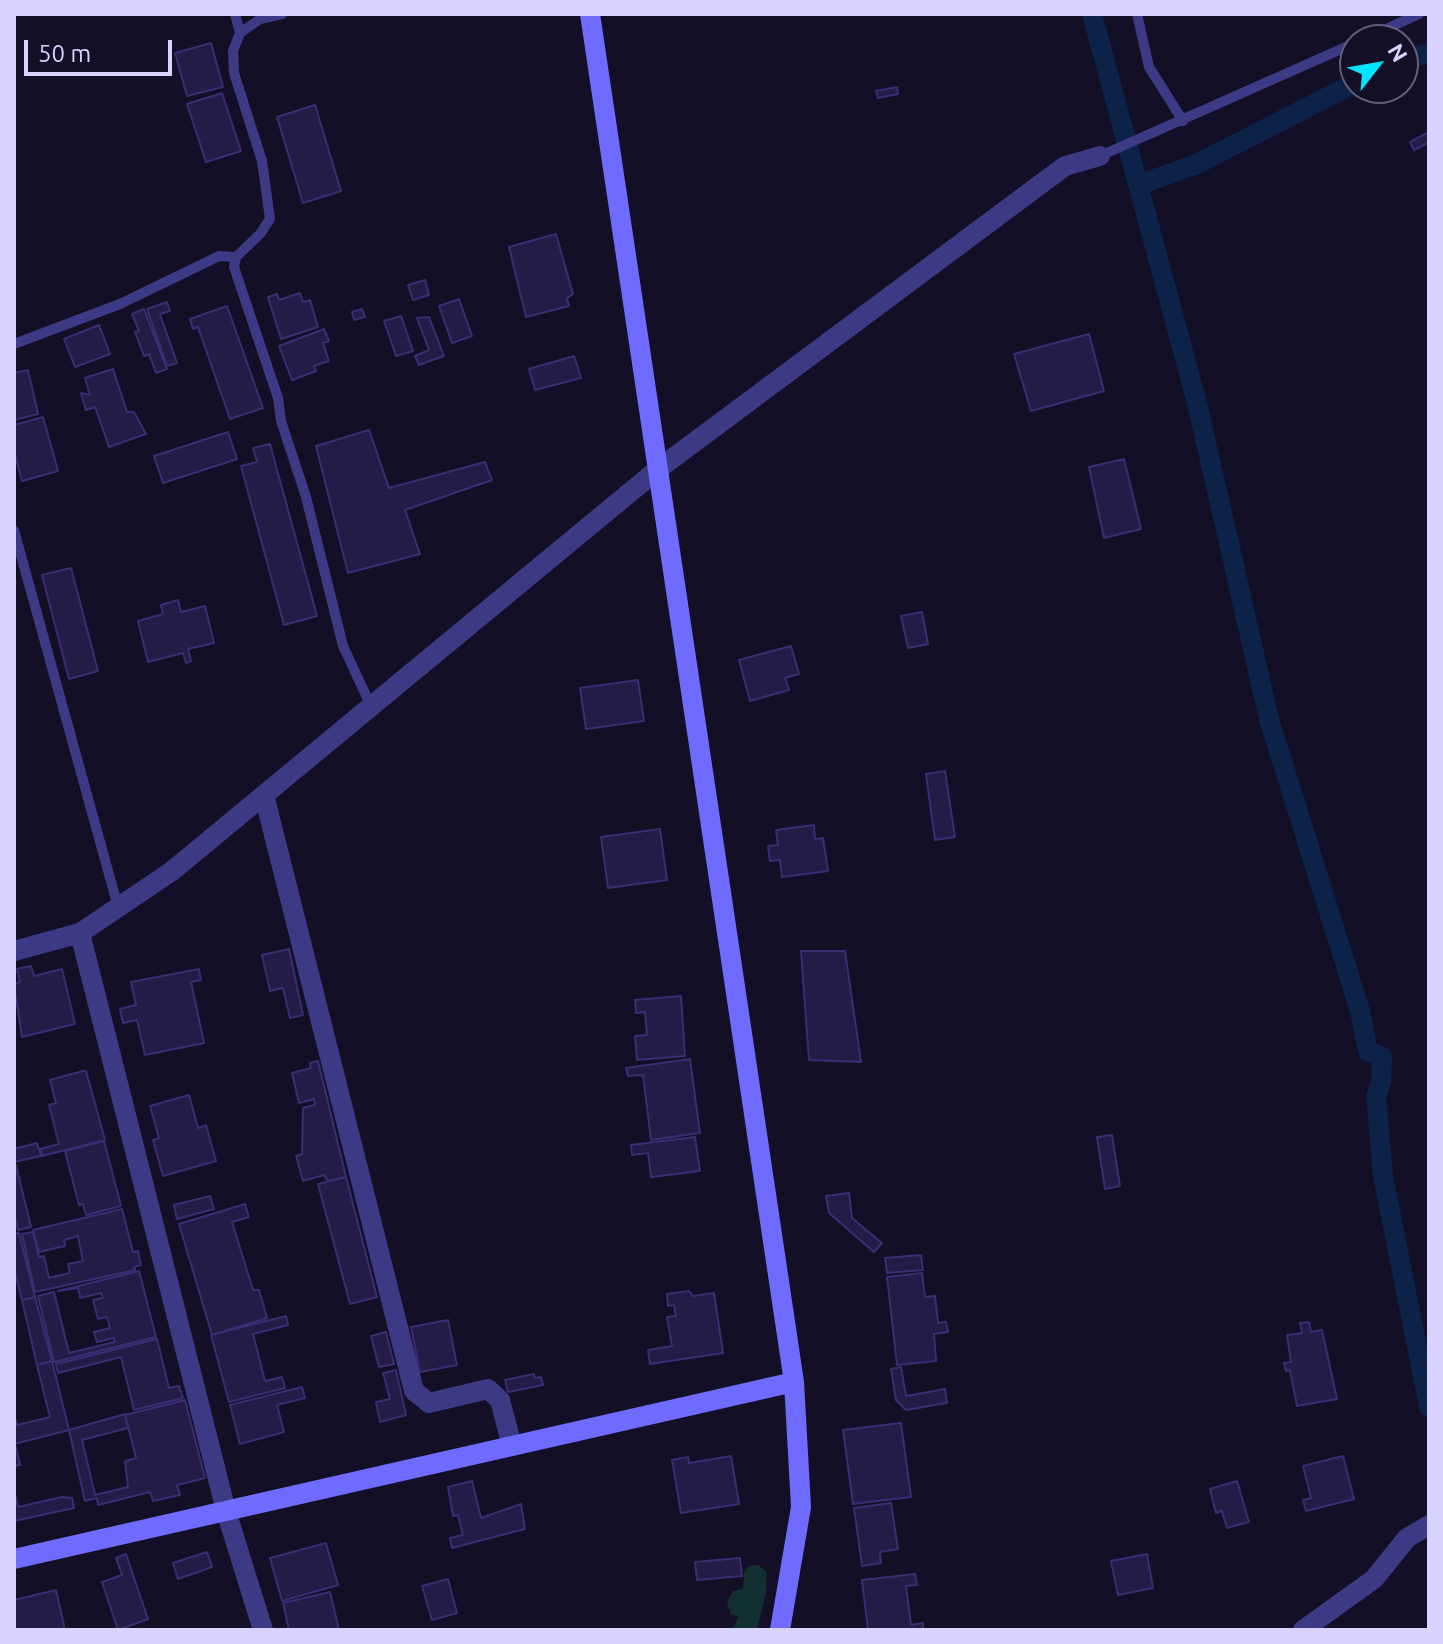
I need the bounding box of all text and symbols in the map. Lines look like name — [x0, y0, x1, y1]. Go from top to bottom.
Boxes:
scale bar — [28, 24, 176, 74]
north arrow — [1339, 24, 1419, 104]
text: N — [1383, 39, 1413, 66]
text: 50 m — [38, 40, 91, 67]

